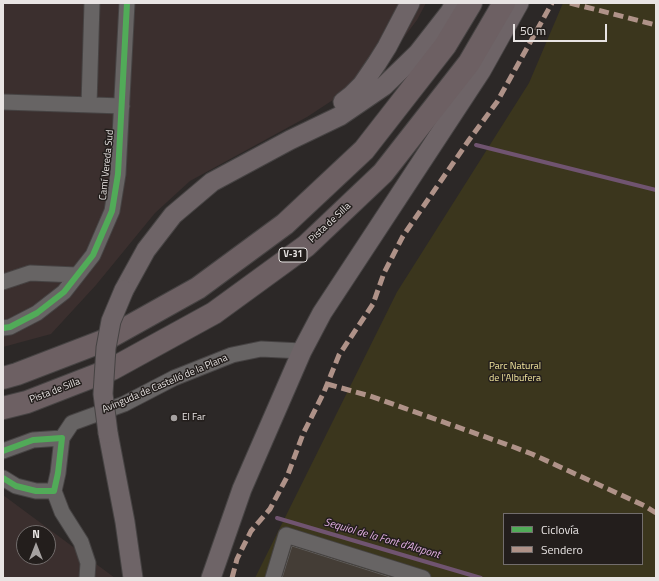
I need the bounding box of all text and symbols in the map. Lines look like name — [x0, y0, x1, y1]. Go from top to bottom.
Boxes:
scale bar — [515, 16, 609, 42]
text: 50 m — [520, 21, 546, 40]
street label: Camí Vereda Sud — [97, 129, 117, 201]
street label: Pista de Silla — [306, 200, 354, 246]
road number: V-31 — [279, 248, 307, 262]
street label: Avinguda de Castelló de la Plana — [100, 352, 230, 416]
park label: Parc Natural de l'Albufera — [489, 361, 541, 384]
street label: Pista de Silla — [28, 376, 82, 406]
place label: El Far — [182, 412, 205, 424]
marker: El Far — [169, 413, 179, 423]
legend — [503, 513, 643, 565]
water label: Sequiol de la Font d’Alapont — [323, 516, 441, 562]
text: Ciclovía — [541, 520, 579, 539]
north arrow — [16, 525, 56, 565]
text: N — [32, 526, 40, 542]
text: Sendero — [541, 540, 583, 559]

